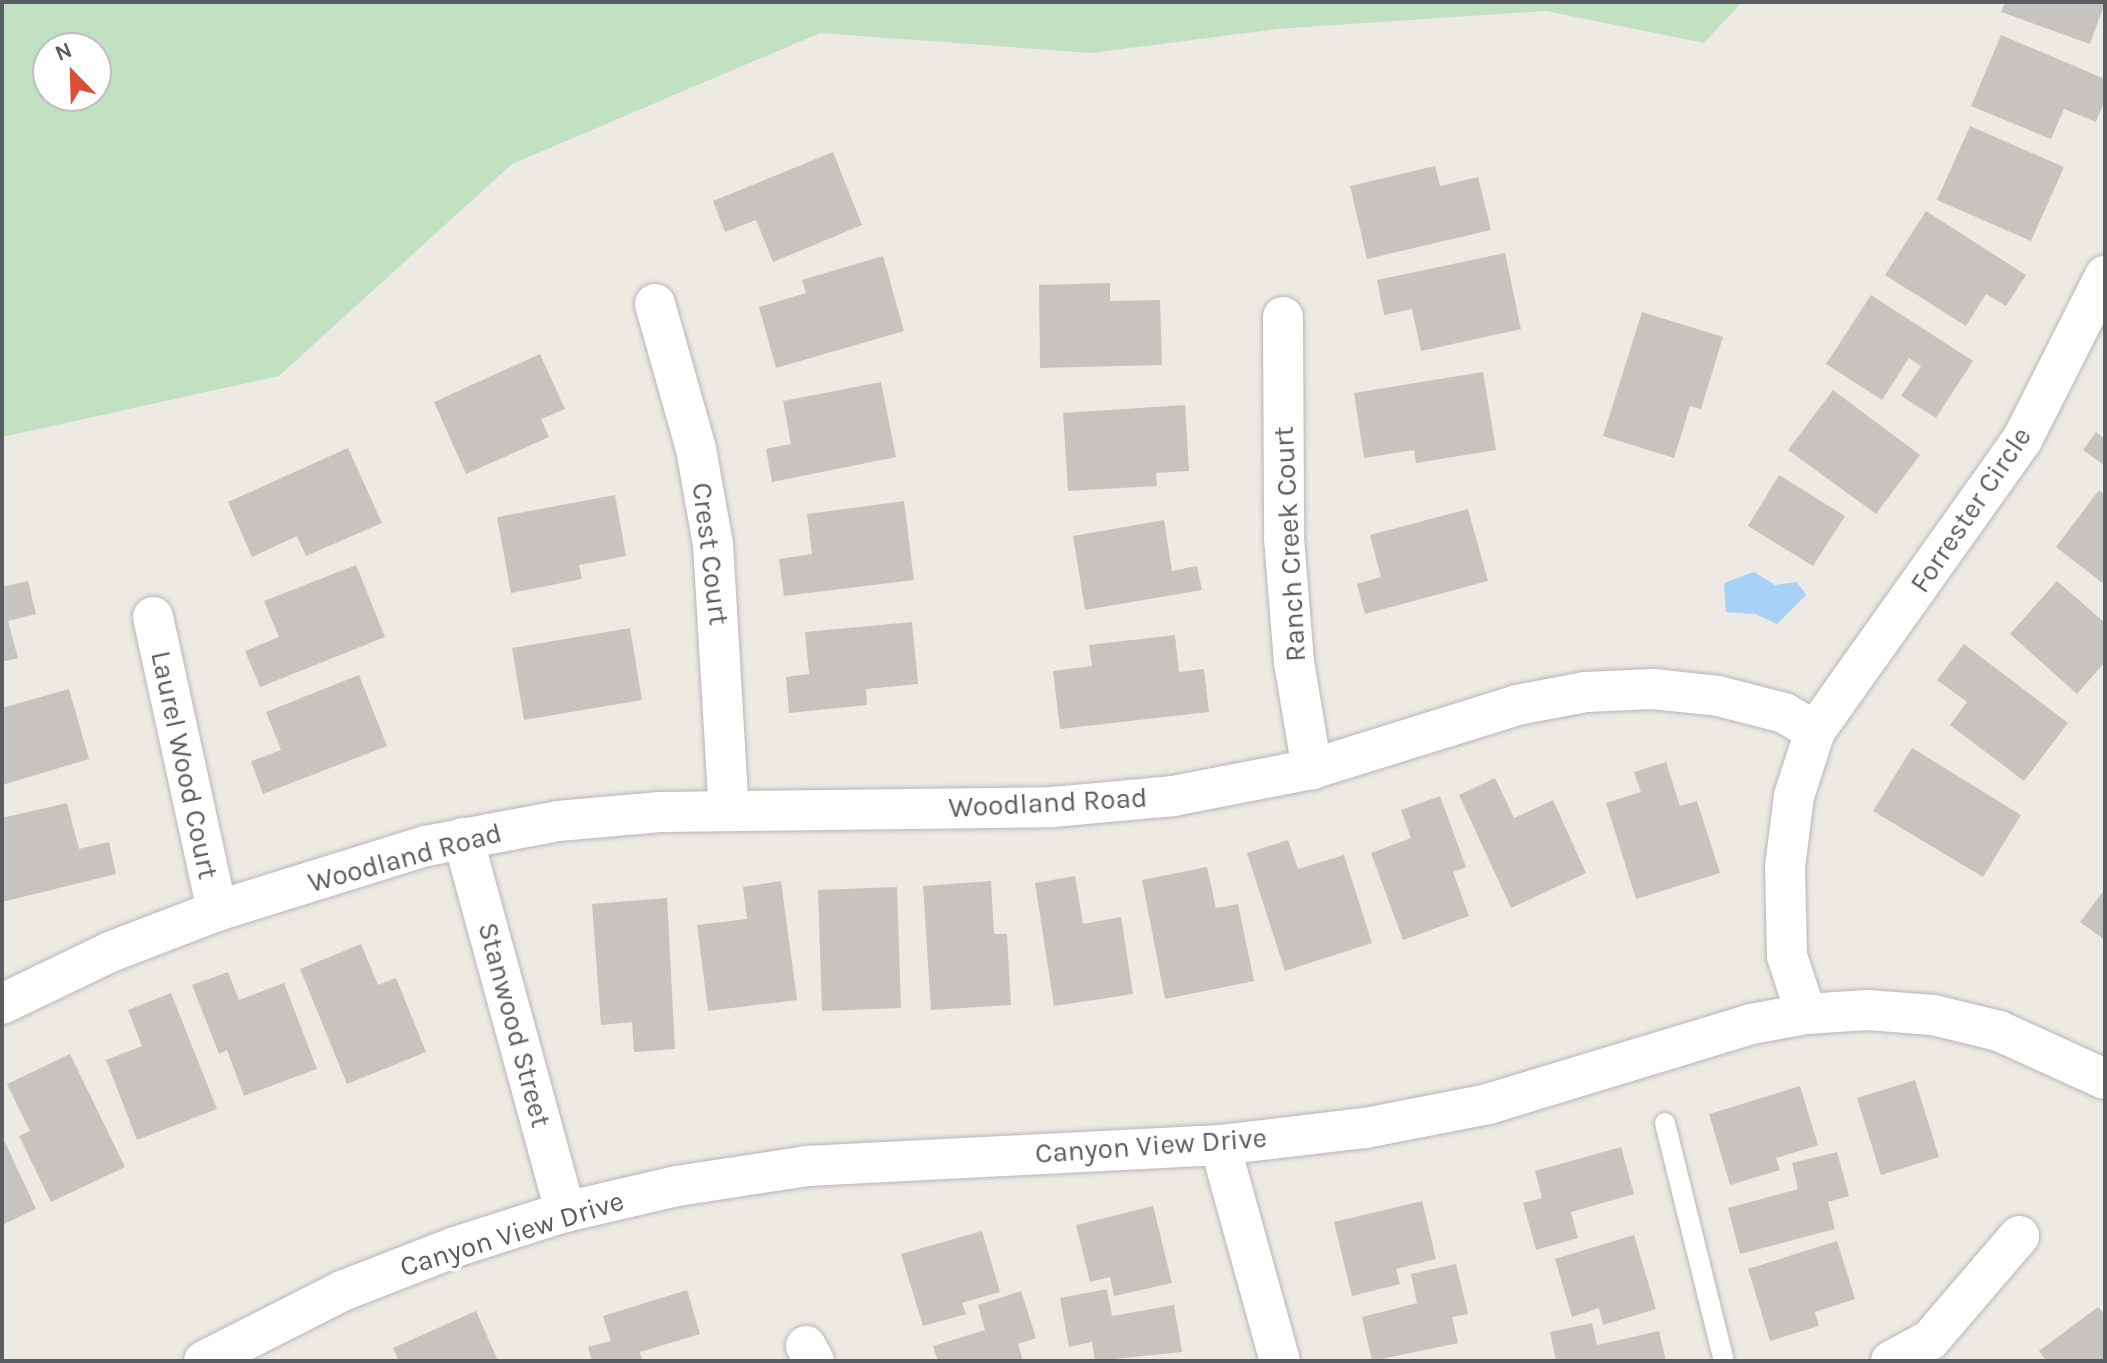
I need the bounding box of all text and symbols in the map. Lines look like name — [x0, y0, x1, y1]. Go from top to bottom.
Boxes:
north arrow — [32, 32, 112, 112]
text: N — [51, 37, 76, 67]
street label: Forrester Circle — [1903, 421, 2039, 599]
street label: Ranch Creek Court — [1267, 425, 1313, 663]
street label: Crest Court — [685, 481, 735, 627]
street label: Laurel Wood Court — [143, 648, 225, 882]
street label: Woodland Road — [948, 781, 1148, 825]
street label: Woodland Road — [304, 816, 506, 900]
street label: Stanwood Street — [470, 919, 558, 1131]
street label: Canyon View Drive — [1034, 1121, 1268, 1171]
street label: Canyon View Drive — [396, 1184, 628, 1284]

